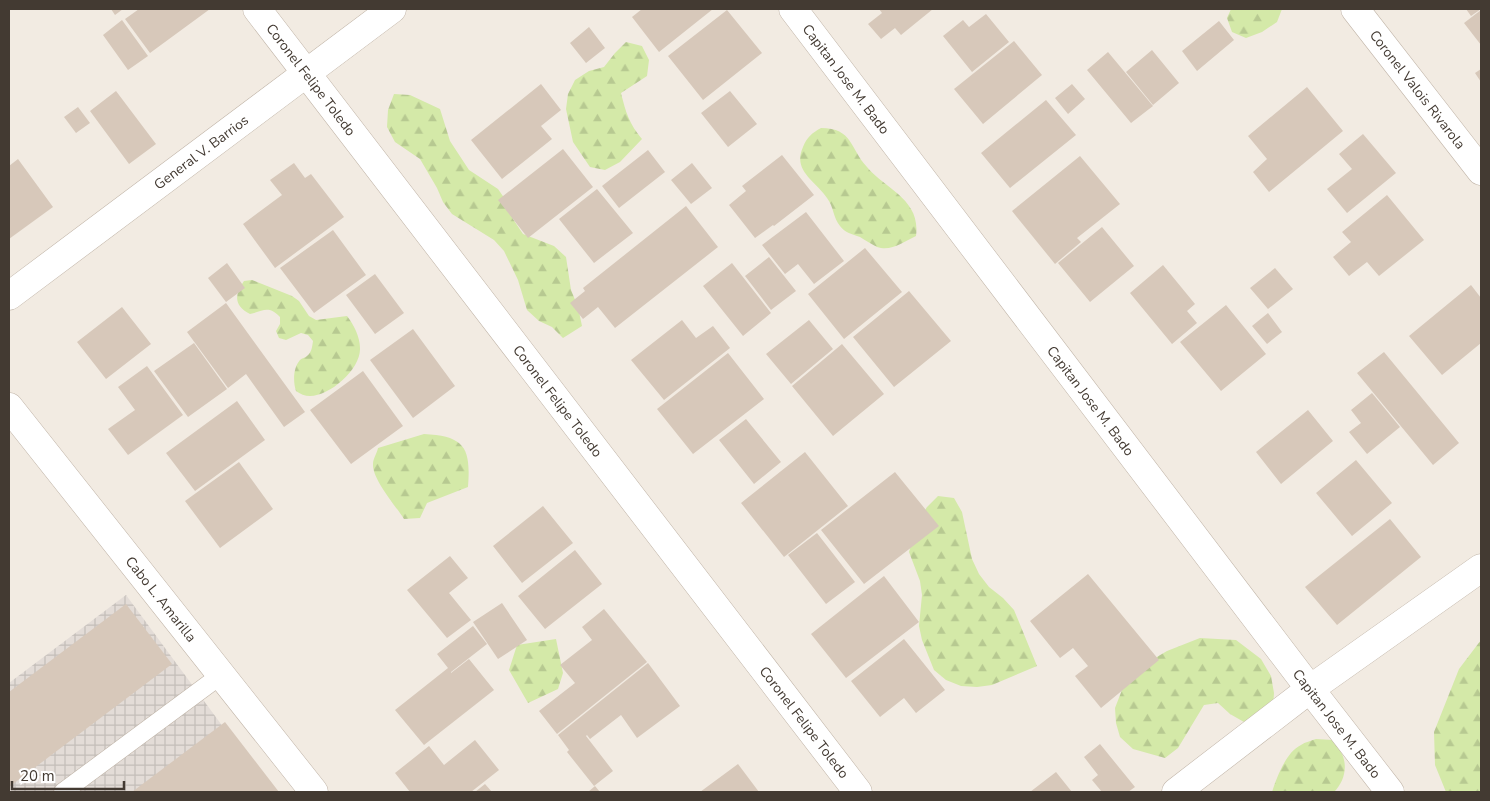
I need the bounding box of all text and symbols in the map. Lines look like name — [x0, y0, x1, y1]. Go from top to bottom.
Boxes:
street label: Coronel Felipe Toledo — [262, 20, 360, 140]
street label: Capitan Jose M. Bado — [798, 20, 894, 138]
street label: Coronel Valois Rivarola — [1365, 26, 1470, 153]
street label: General V. Barrios — [150, 110, 252, 194]
street label: Coronel Felipe Toledo — [509, 341, 607, 461]
street label: Capitan Jose M. Bado — [1043, 342, 1139, 460]
street label: Cabo L. Amarilla — [121, 552, 201, 646]
street label: Coronel Felipe Toledo — [755, 662, 854, 782]
street label: Capitan Jose M. Bado — [1288, 665, 1386, 782]
scale bar — [12, 758, 125, 790]
text: 20 m — [20, 766, 55, 786]

